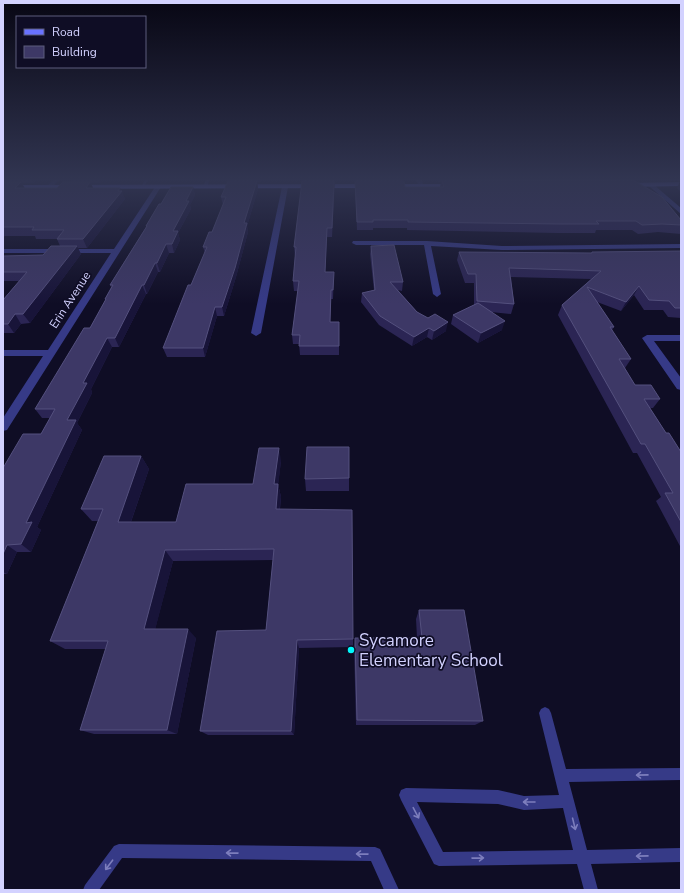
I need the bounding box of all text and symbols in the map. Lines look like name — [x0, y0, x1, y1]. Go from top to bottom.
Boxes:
legend — [16, 16, 146, 68]
text: Road — [52, 24, 80, 40]
text: Building — [52, 44, 97, 60]
street label: Erin Avenue — [46, 268, 94, 332]
place label: Sycamore Elementary School — [359, 629, 503, 672]
marker: Sycamore Elementary School — [346, 645, 356, 655]
one-way arrow — [636, 771, 649, 779]
one-way arrow — [523, 798, 536, 806]
one-way arrow — [412, 807, 420, 819]
one-way arrow — [570, 817, 578, 830]
one-way arrow — [226, 849, 239, 856]
one-way arrow — [356, 850, 369, 858]
one-way arrow — [636, 852, 649, 860]
one-way arrow — [471, 854, 484, 862]
one-way arrow — [104, 859, 113, 870]

